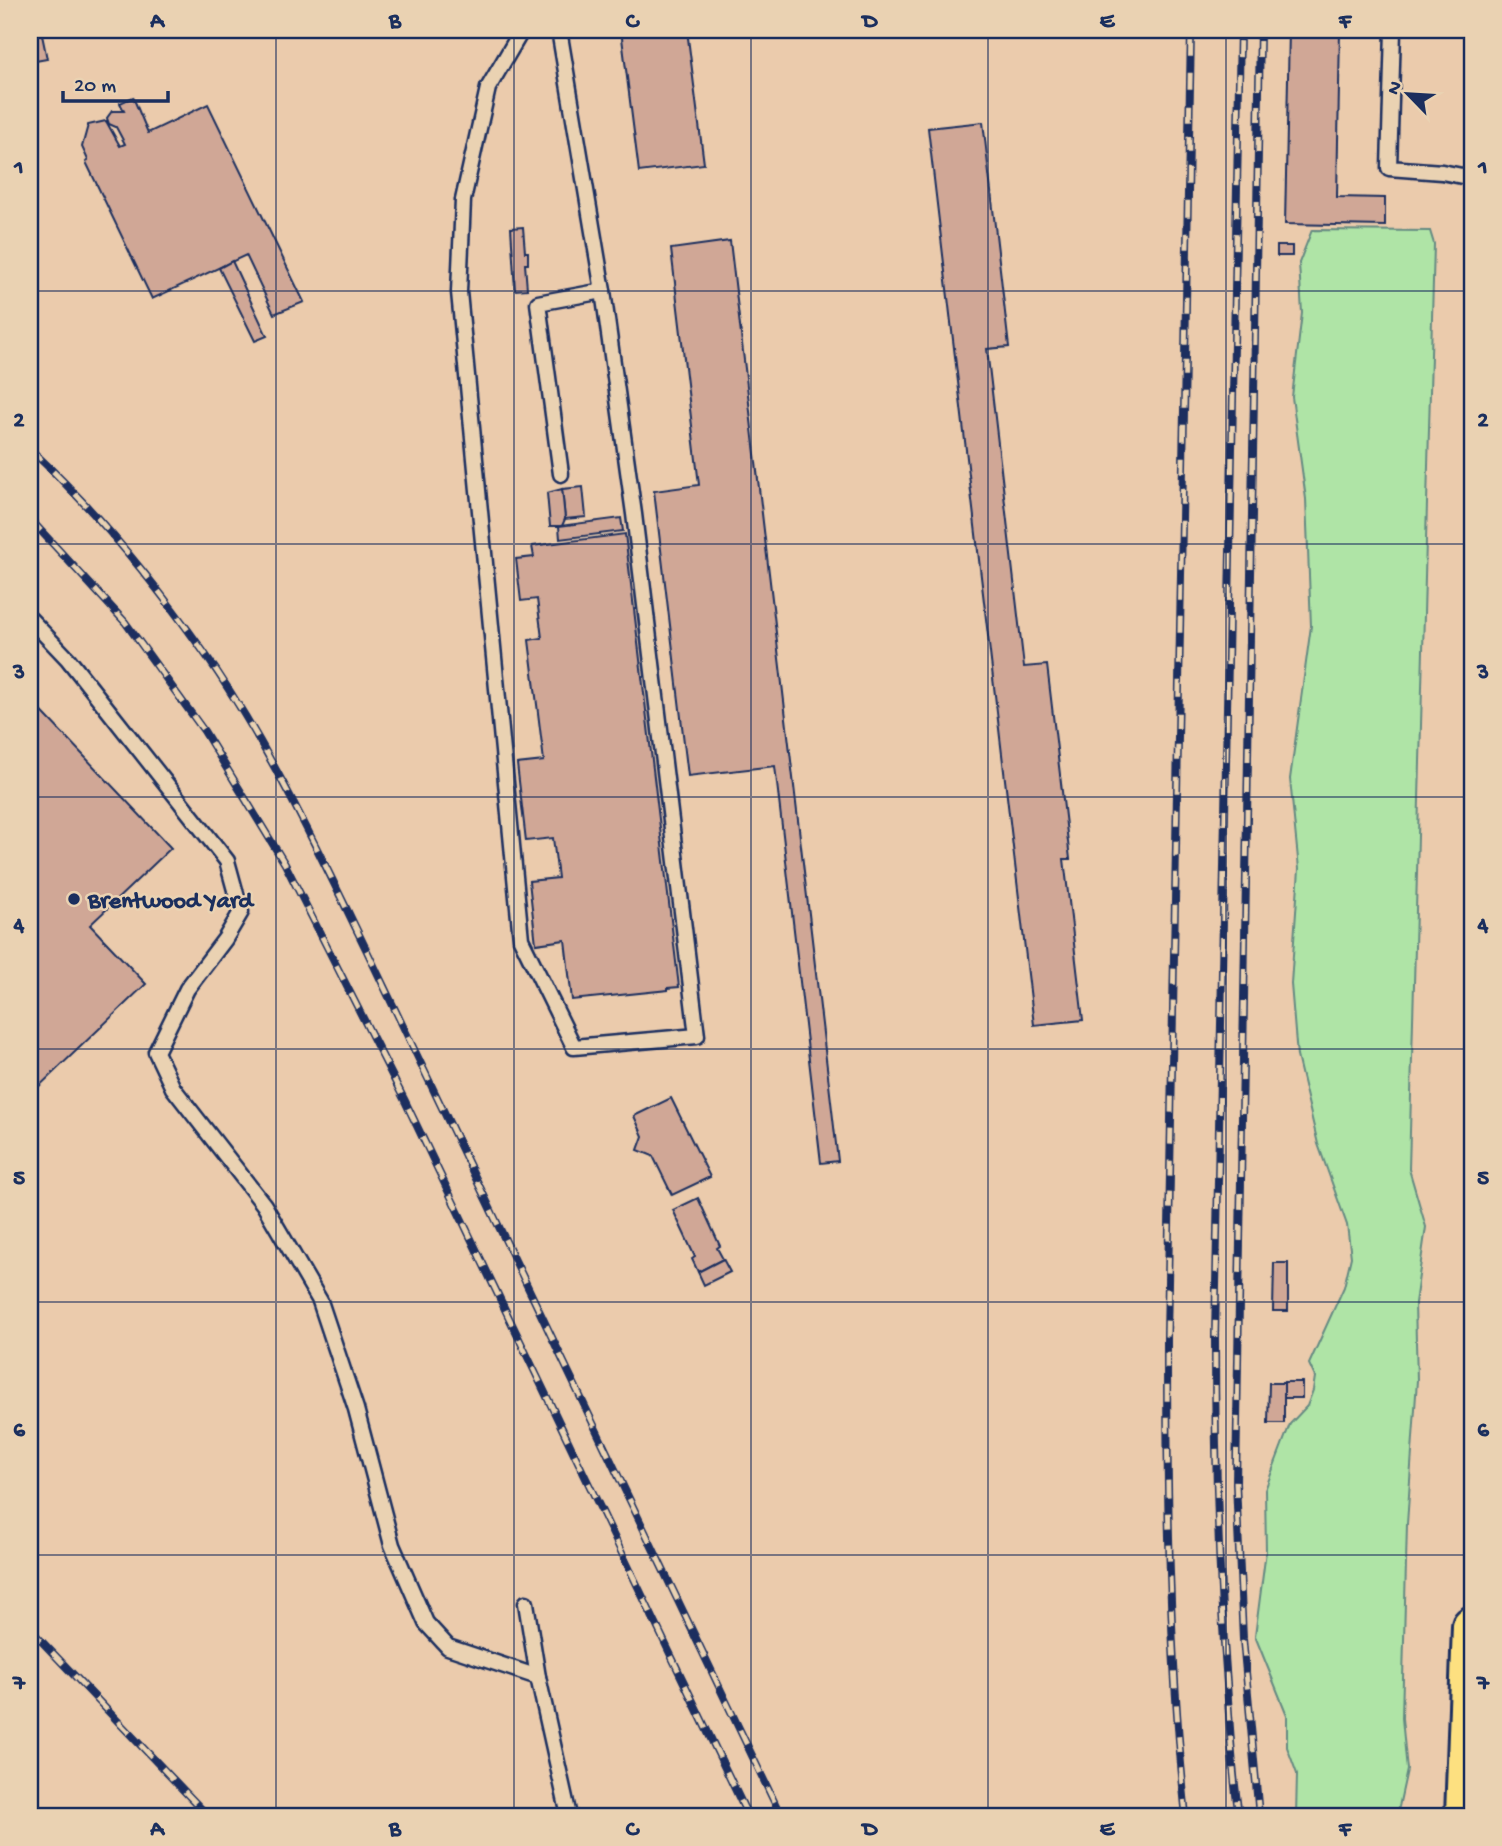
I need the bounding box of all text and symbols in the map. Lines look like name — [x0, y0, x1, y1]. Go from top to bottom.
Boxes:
text: A — [149, 9, 165, 36]
text: B — [388, 9, 402, 36]
text: C — [626, 9, 641, 36]
text: D — [861, 9, 879, 36]
text: E — [1100, 9, 1116, 36]
text: F — [1338, 9, 1353, 36]
scale bar — [63, 60, 168, 104]
north arrow — [1372, 60, 1442, 130]
text: 20 m — [74, 75, 116, 100]
text: N — [1383, 78, 1409, 99]
text: 1 — [13, 155, 24, 182]
text: 1 — [1477, 155, 1488, 182]
text: 2 — [13, 408, 25, 435]
text: 2 — [1477, 408, 1489, 435]
text: 3 — [12, 660, 25, 687]
text: 3 — [1476, 660, 1489, 687]
place label: Brentwood Yard — [87, 888, 256, 917]
marker: Brentwood Yard — [66, 891, 82, 907]
text: 4 — [13, 913, 25, 940]
text: 4 — [1477, 913, 1489, 940]
text: 5 — [13, 1166, 25, 1193]
text: 5 — [1477, 1166, 1489, 1193]
text: 6 — [13, 1418, 26, 1445]
text: 6 — [1477, 1418, 1490, 1445]
text: 7 — [12, 1671, 26, 1698]
text: 7 — [1476, 1671, 1490, 1698]
text: A — [149, 1817, 165, 1844]
text: B — [388, 1817, 402, 1844]
text: C — [626, 1817, 641, 1844]
text: D — [861, 1817, 879, 1844]
text: E — [1100, 1817, 1116, 1844]
text: F — [1338, 1817, 1353, 1844]

